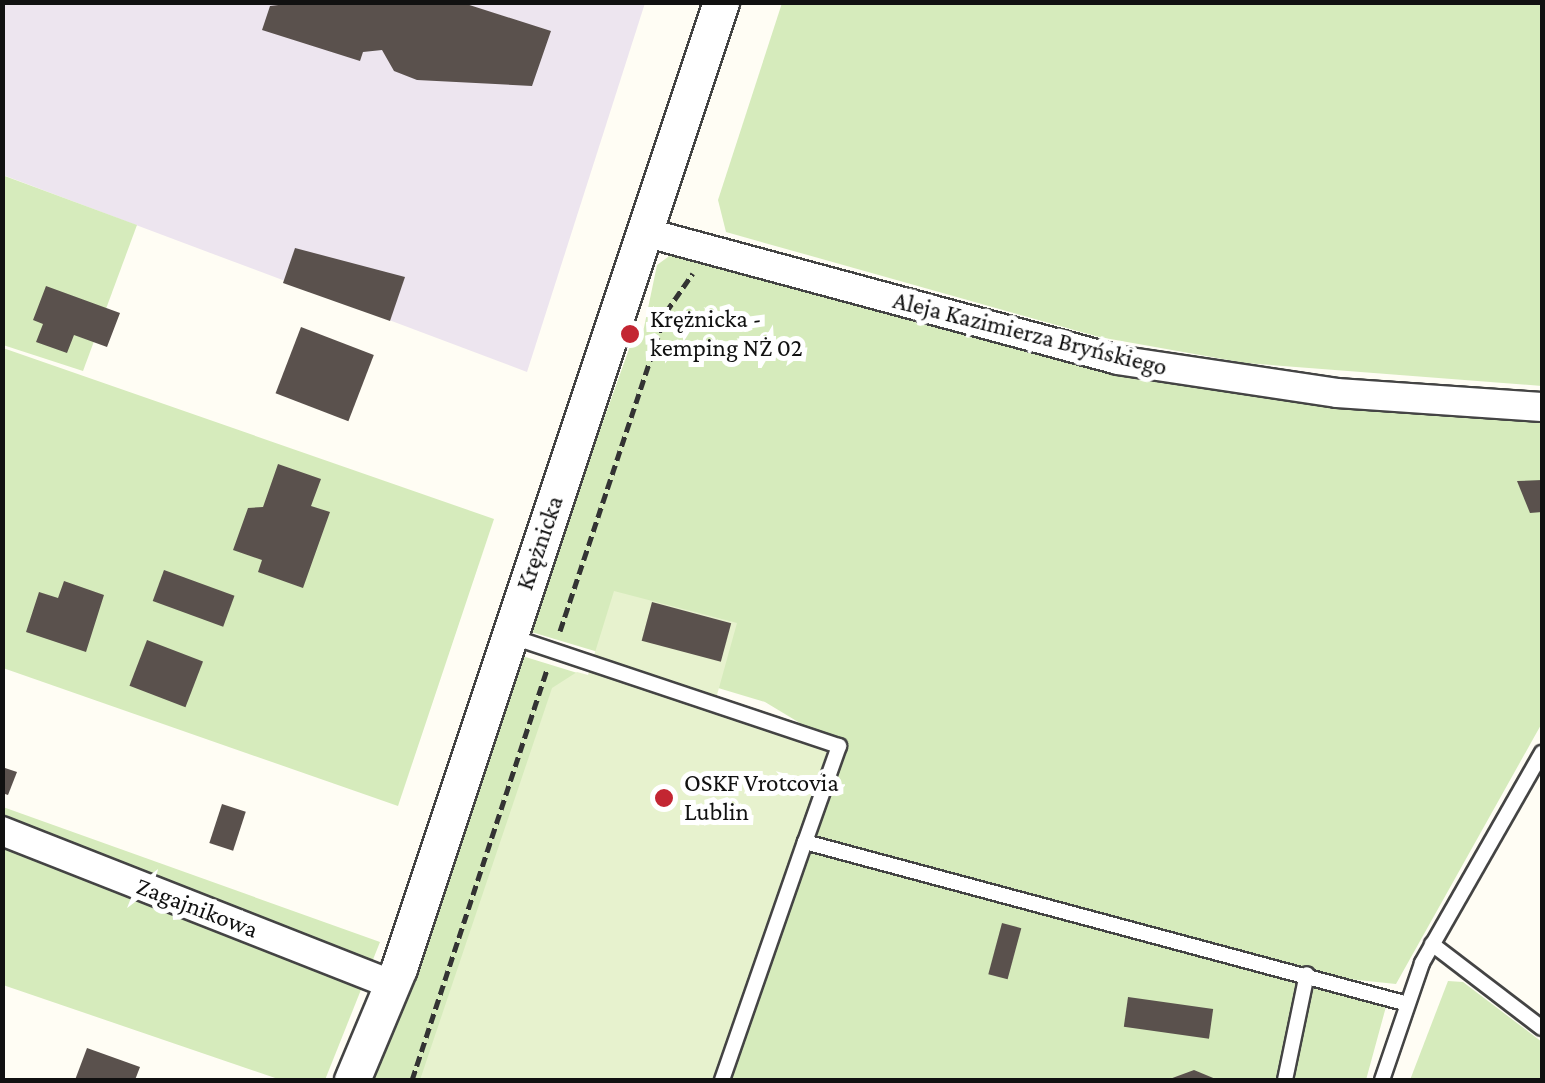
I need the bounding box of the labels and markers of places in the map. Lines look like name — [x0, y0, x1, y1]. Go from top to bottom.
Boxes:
place label: Krężnicka - kemping NŻ 02 — [650, 305, 803, 364]
marker: Krężnicka - kemping NŻ 02 — [619, 323, 641, 345]
place label: OSKF Vrotcovia Lublin — [684, 769, 839, 828]
marker: OSKF Vrotcovia Lublin — [653, 787, 675, 809]

